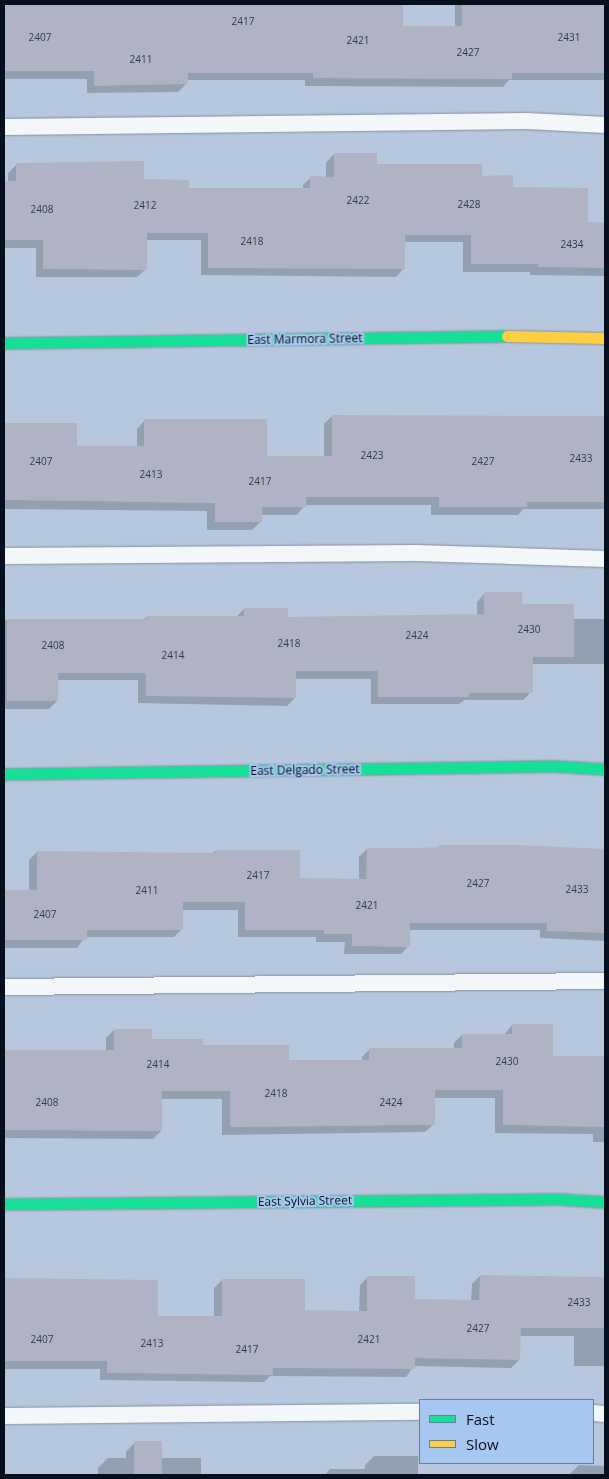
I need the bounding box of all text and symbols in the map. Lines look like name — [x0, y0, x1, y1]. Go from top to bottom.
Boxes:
house number: 2417 — [232, 16, 254, 28]
house number: 2407 — [29, 32, 51, 44]
house number: 2431 — [558, 32, 580, 44]
house number: 2421 — [347, 35, 369, 47]
house number: 2427 — [457, 47, 479, 59]
house number: 2411 — [130, 54, 152, 66]
house number: 2422 — [347, 195, 369, 207]
house number: 2428 — [458, 199, 480, 211]
house number: 2412 — [134, 200, 156, 212]
house number: 2408 — [31, 204, 53, 216]
house number: 2418 — [241, 236, 263, 248]
house number: 2434 — [561, 239, 583, 251]
street label: East Marmora Street — [247, 331, 363, 347]
house number: 2423 — [361, 450, 383, 462]
house number: 2433 — [570, 453, 592, 465]
house number: 2407 — [30, 456, 52, 468]
house number: 2427 — [472, 456, 494, 468]
house number: 2413 — [140, 469, 162, 481]
house number: 2417 — [249, 476, 271, 488]
house number: 2430 — [518, 624, 540, 636]
house number: 2424 — [406, 630, 428, 642]
house number: 2418 — [278, 638, 300, 650]
house number: 2408 — [42, 640, 64, 652]
house number: 2414 — [162, 650, 184, 662]
street label: East Delgado Street — [250, 762, 360, 778]
house number: 2417 — [247, 870, 269, 882]
house number: 2427 — [467, 878, 489, 890]
house number: 2433 — [566, 884, 588, 896]
house number: 2411 — [136, 885, 158, 897]
house number: 2421 — [356, 900, 378, 912]
house number: 2407 — [34, 909, 56, 921]
house number: 2430 — [496, 1056, 518, 1068]
house number: 2414 — [147, 1059, 169, 1071]
house number: 2418 — [265, 1088, 287, 1100]
house number: 2408 — [36, 1097, 58, 1109]
house number: 2424 — [380, 1097, 402, 1109]
street label: East Sylvia Street — [258, 1193, 352, 1209]
house number: 2433 — [568, 1297, 590, 1309]
house number: 2427 — [467, 1323, 489, 1335]
house number: 2407 — [31, 1334, 53, 1346]
house number: 2421 — [358, 1334, 380, 1346]
house number: 2413 — [141, 1338, 163, 1350]
house number: 2417 — [236, 1344, 258, 1356]
legend — [419, 1399, 594, 1464]
text: Fast — [466, 1409, 495, 1429]
text: Slow — [466, 1434, 499, 1454]

